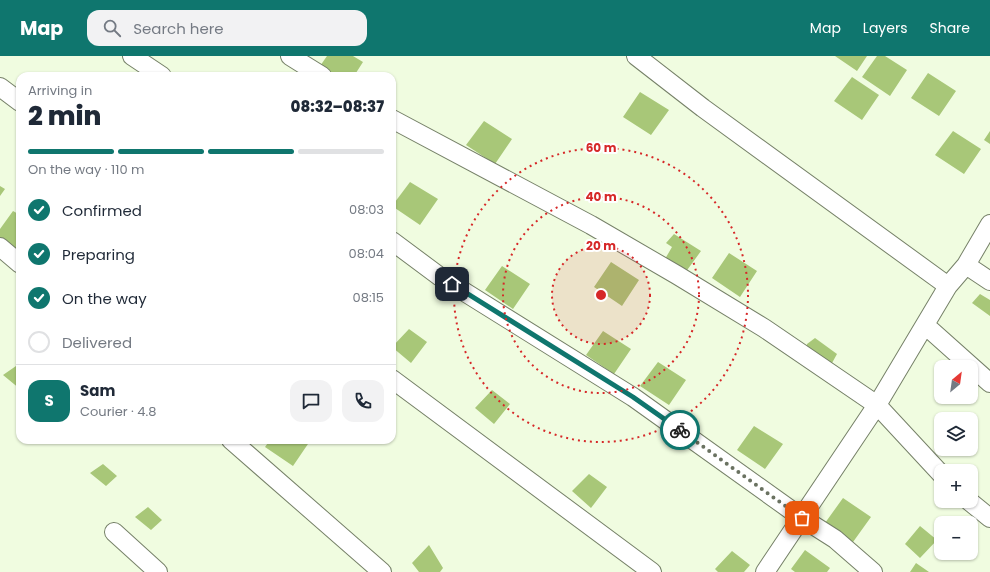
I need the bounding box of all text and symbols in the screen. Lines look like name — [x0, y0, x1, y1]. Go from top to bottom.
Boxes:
search box — [87, 10, 367, 46]
text: Map — [20, 15, 63, 42]
icon: search — [101, 17, 123, 39]
text: Search here — [133, 18, 224, 39]
text: Map — [810, 18, 841, 38]
text: Layers — [863, 18, 907, 38]
text: Share — [929, 18, 970, 38]
text: Arriving in — [28, 81, 92, 100]
text: 08:32–08:37 — [291, 96, 384, 117]
text: 2 min — [28, 98, 101, 134]
text: 60 m — [586, 139, 617, 156]
text: On the way · 110 m — [28, 160, 144, 179]
text: 40 m — [585, 188, 617, 205]
icon: check — [28, 199, 50, 221]
text: Confirmed — [62, 200, 142, 221]
text: 08:03 — [349, 200, 384, 219]
text: 20 m — [586, 237, 616, 254]
icon: check — [28, 243, 50, 265]
text: Preparing — [62, 244, 135, 265]
text: 08:04 — [349, 244, 384, 263]
pin — [435, 267, 469, 301]
icon: home — [441, 273, 463, 295]
icon: check — [28, 287, 50, 309]
text: On the way — [62, 288, 147, 309]
text: 08:15 — [353, 288, 384, 307]
centre of rings — [594, 288, 608, 302]
text: Delivered — [62, 332, 132, 353]
north arrow — [934, 360, 978, 404]
map controls — [934, 360, 978, 560]
text: Sam — [80, 380, 115, 401]
button: chat — [290, 380, 332, 422]
button: phone — [342, 380, 384, 422]
text: S — [44, 390, 54, 411]
text: Courier · 4.8 — [80, 402, 156, 421]
courier — [660, 410, 700, 450]
button: layers — [934, 412, 978, 456]
icon: bike — [669, 419, 691, 441]
button: + — [934, 464, 978, 508]
pin — [785, 501, 819, 535]
icon: bag — [791, 507, 813, 529]
button: − — [934, 516, 978, 560]

